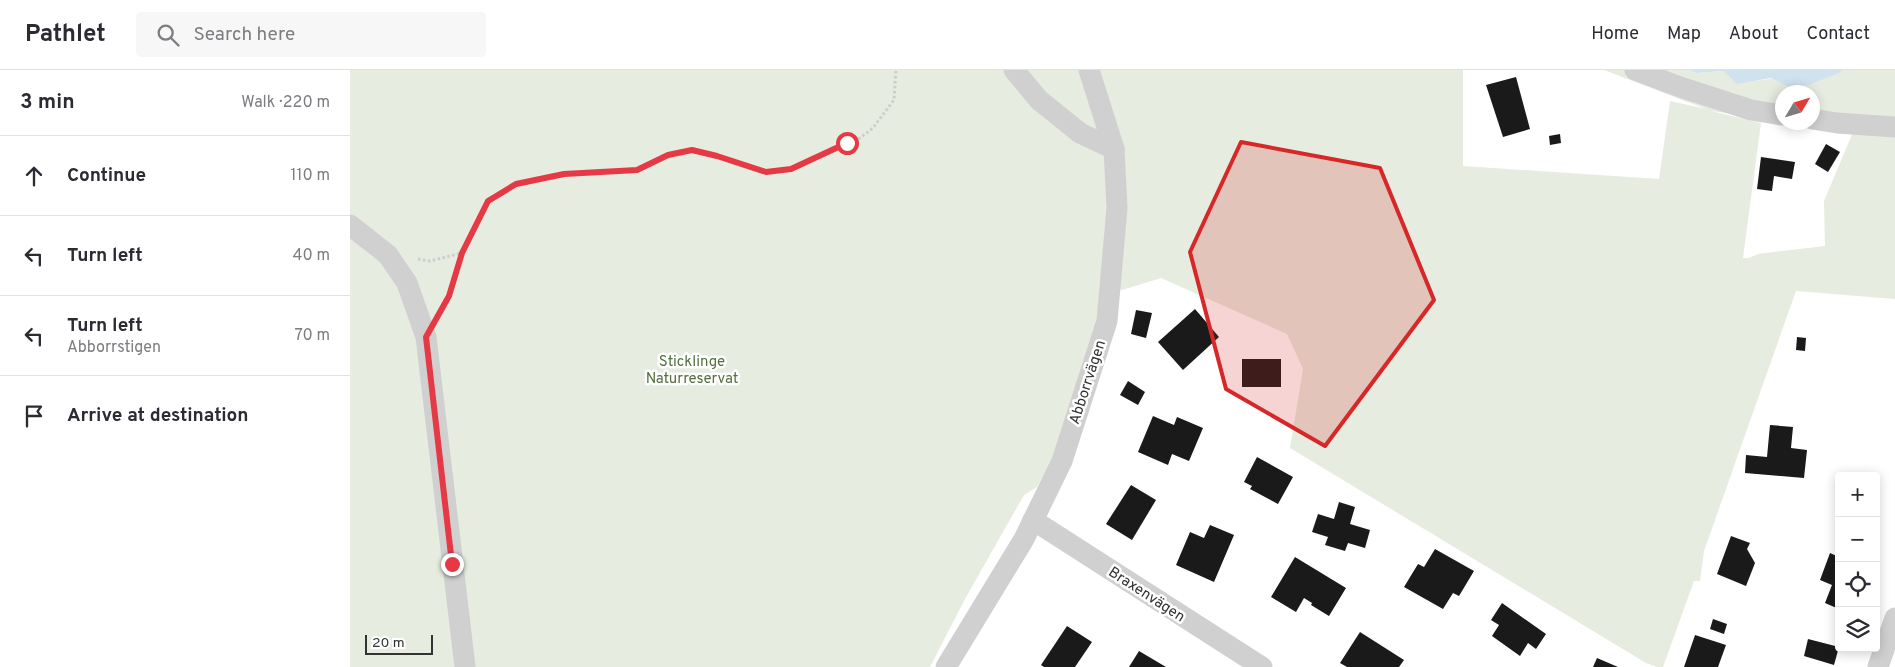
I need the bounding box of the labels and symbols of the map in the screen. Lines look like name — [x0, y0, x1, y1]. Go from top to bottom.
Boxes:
north arrow — [1775, 85, 1820, 130]
route start — [836, 132, 859, 155]
street label: Abborrvägen — [1066, 338, 1111, 427]
park label: Sticklinge Naturreservat — [646, 353, 738, 389]
route end — [441, 553, 464, 576]
street label: Braxenvägen — [1104, 563, 1188, 627]
scale bar — [365, 632, 432, 655]

